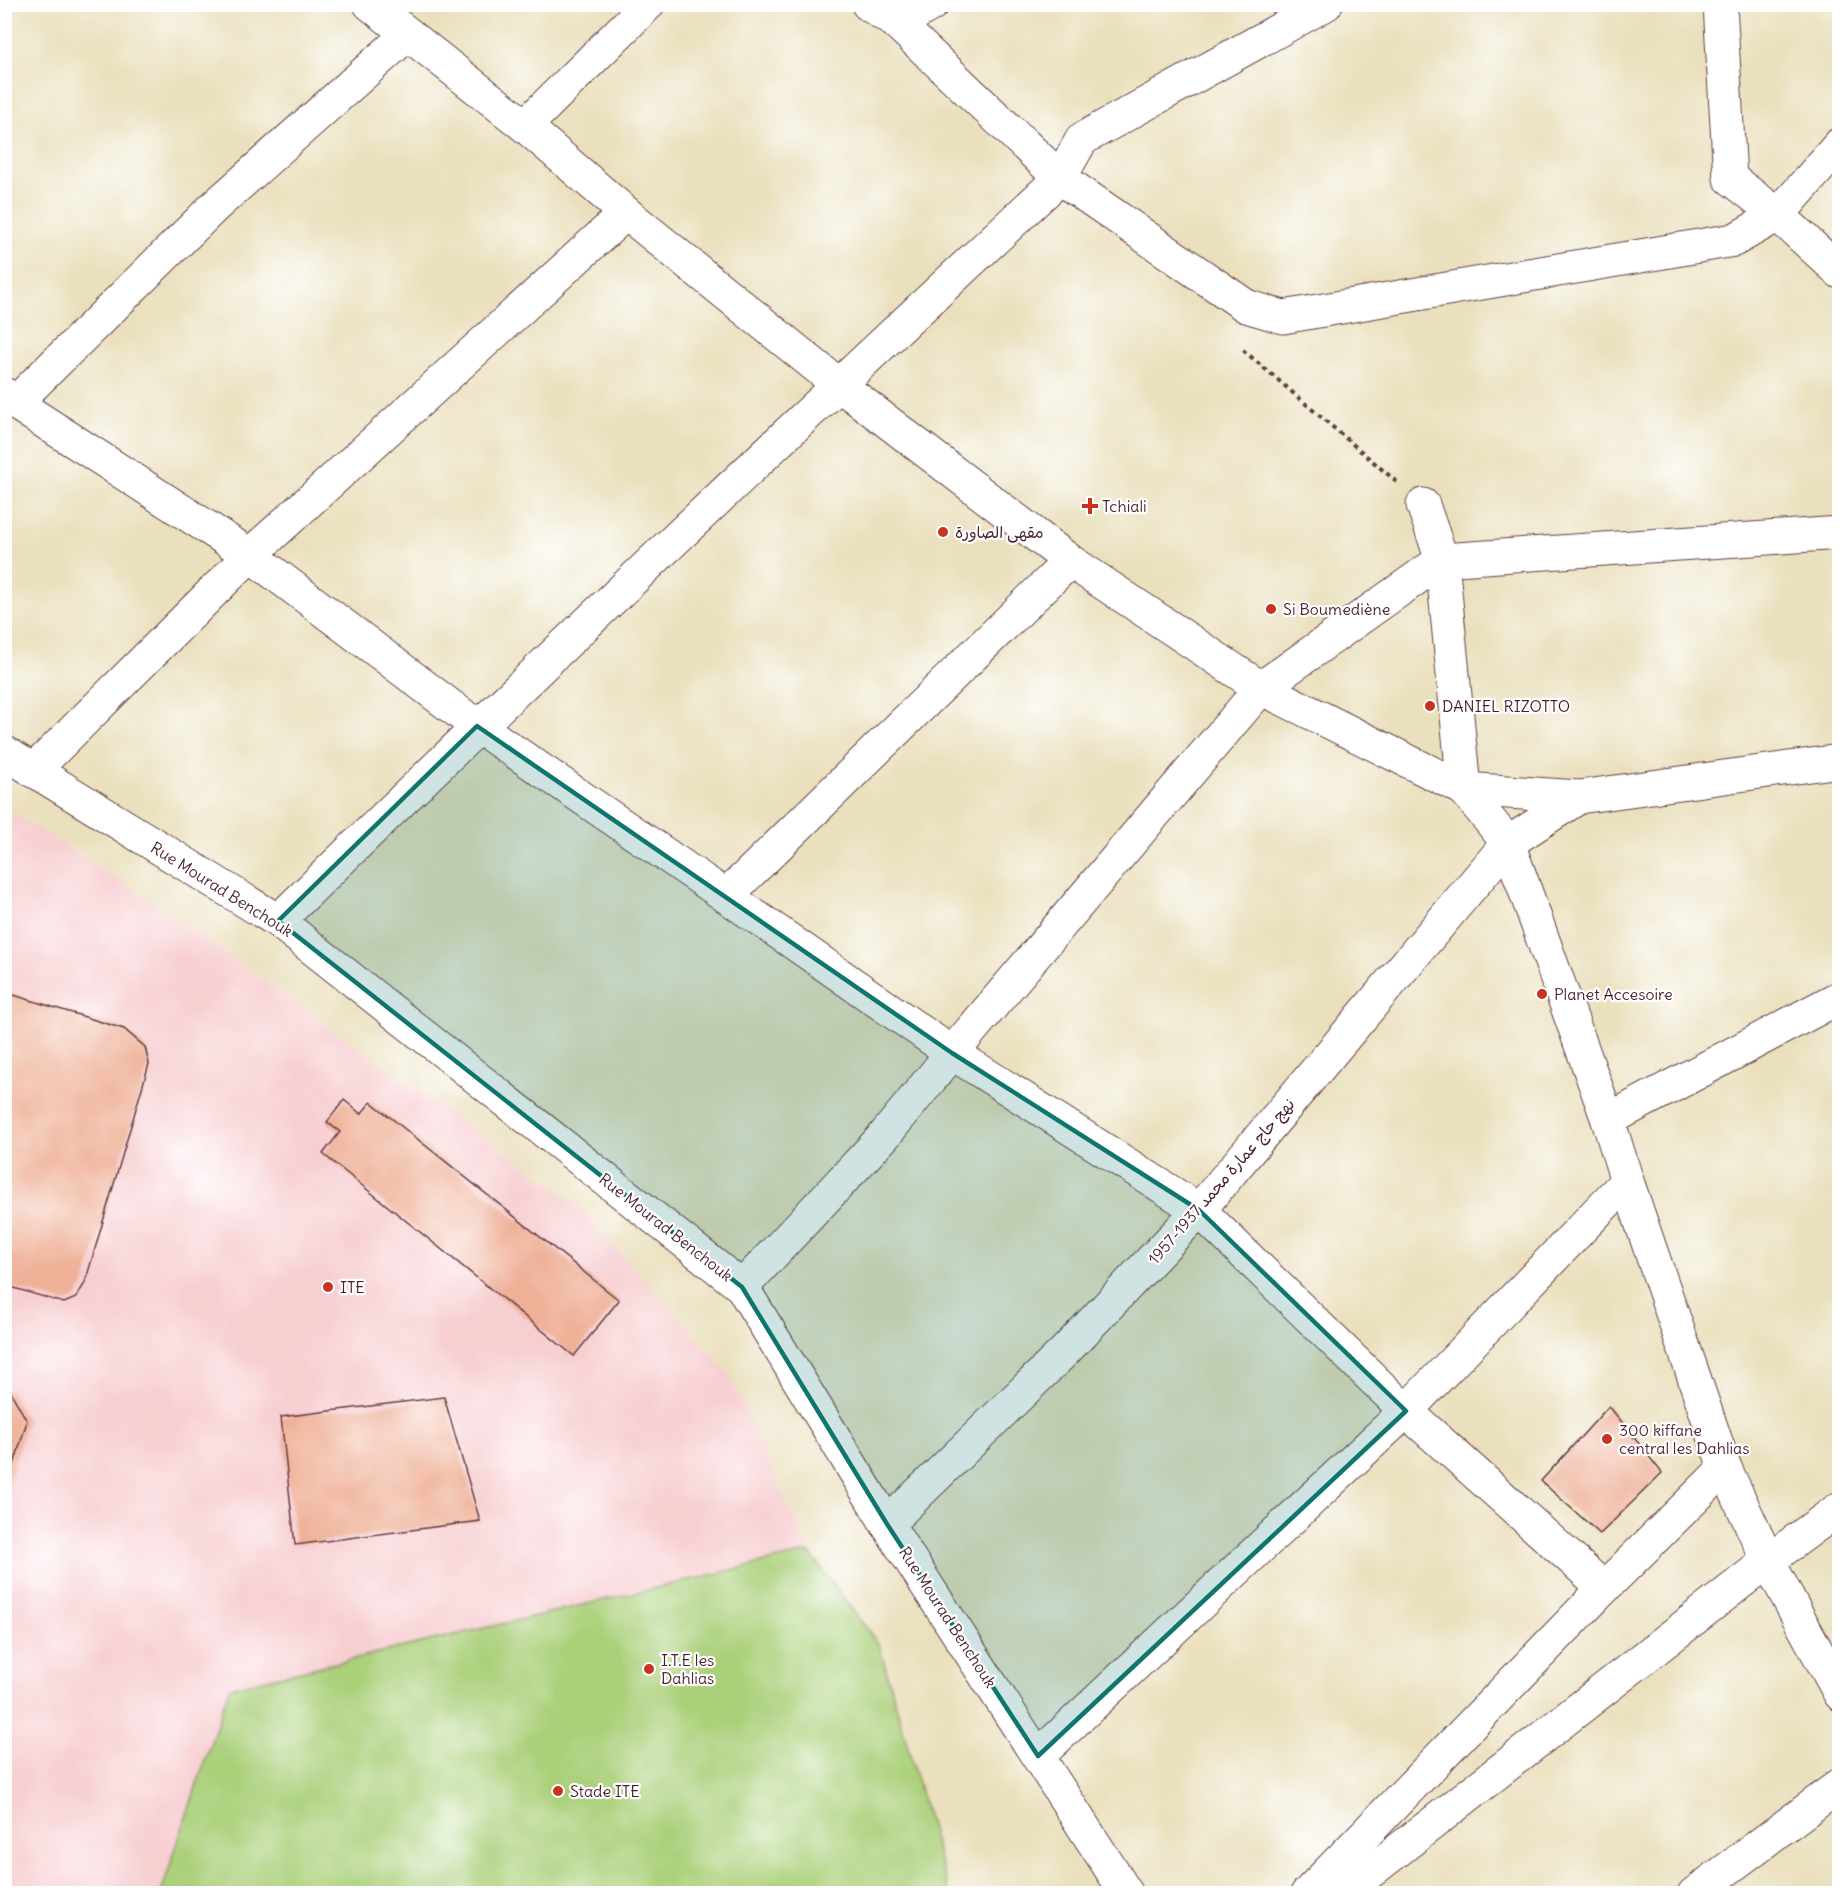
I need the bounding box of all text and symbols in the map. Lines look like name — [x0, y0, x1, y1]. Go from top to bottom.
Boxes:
place label: Tchiali — [1102, 496, 1147, 516]
marker: Tchiali — [1083, 499, 1097, 513]
place label: مقهى الصاورة — [955, 522, 1044, 543]
marker: مقهى الصاورة — [936, 525, 950, 539]
place label: Si Boumediène — [1283, 599, 1390, 619]
marker: Si Boumediène — [1264, 602, 1278, 616]
place label: DANIEL RIZOTTO — [1442, 696, 1570, 716]
marker: DANIEL RIZOTTO — [1423, 699, 1437, 713]
street label: Rue Mourad Benchouk — [147, 837, 297, 941]
place label: Planet Accesoire — [1554, 984, 1673, 1004]
marker: Planet Accesoire — [1535, 987, 1549, 1001]
street label: نهج حاج عمارة محمد 1937-1957 — [1143, 1094, 1299, 1269]
street label: Rue Mourad Benchouk — [595, 1169, 737, 1285]
place label: ITE — [340, 1277, 365, 1297]
marker: ITE — [321, 1280, 335, 1294]
place label: 300 kiffane central les Dahlias — [1619, 1420, 1749, 1458]
marker: 300 kiffane central les Dahlias — [1600, 1432, 1614, 1446]
street label: Rue Mourad Benchouk — [895, 1543, 1001, 1691]
place label: I.T.E les Dahlias — [661, 1650, 714, 1688]
marker: I.T.E les Dahlias — [642, 1662, 656, 1676]
place label: Stade ITE — [570, 1781, 640, 1801]
marker: Stade ITE — [551, 1784, 565, 1798]

